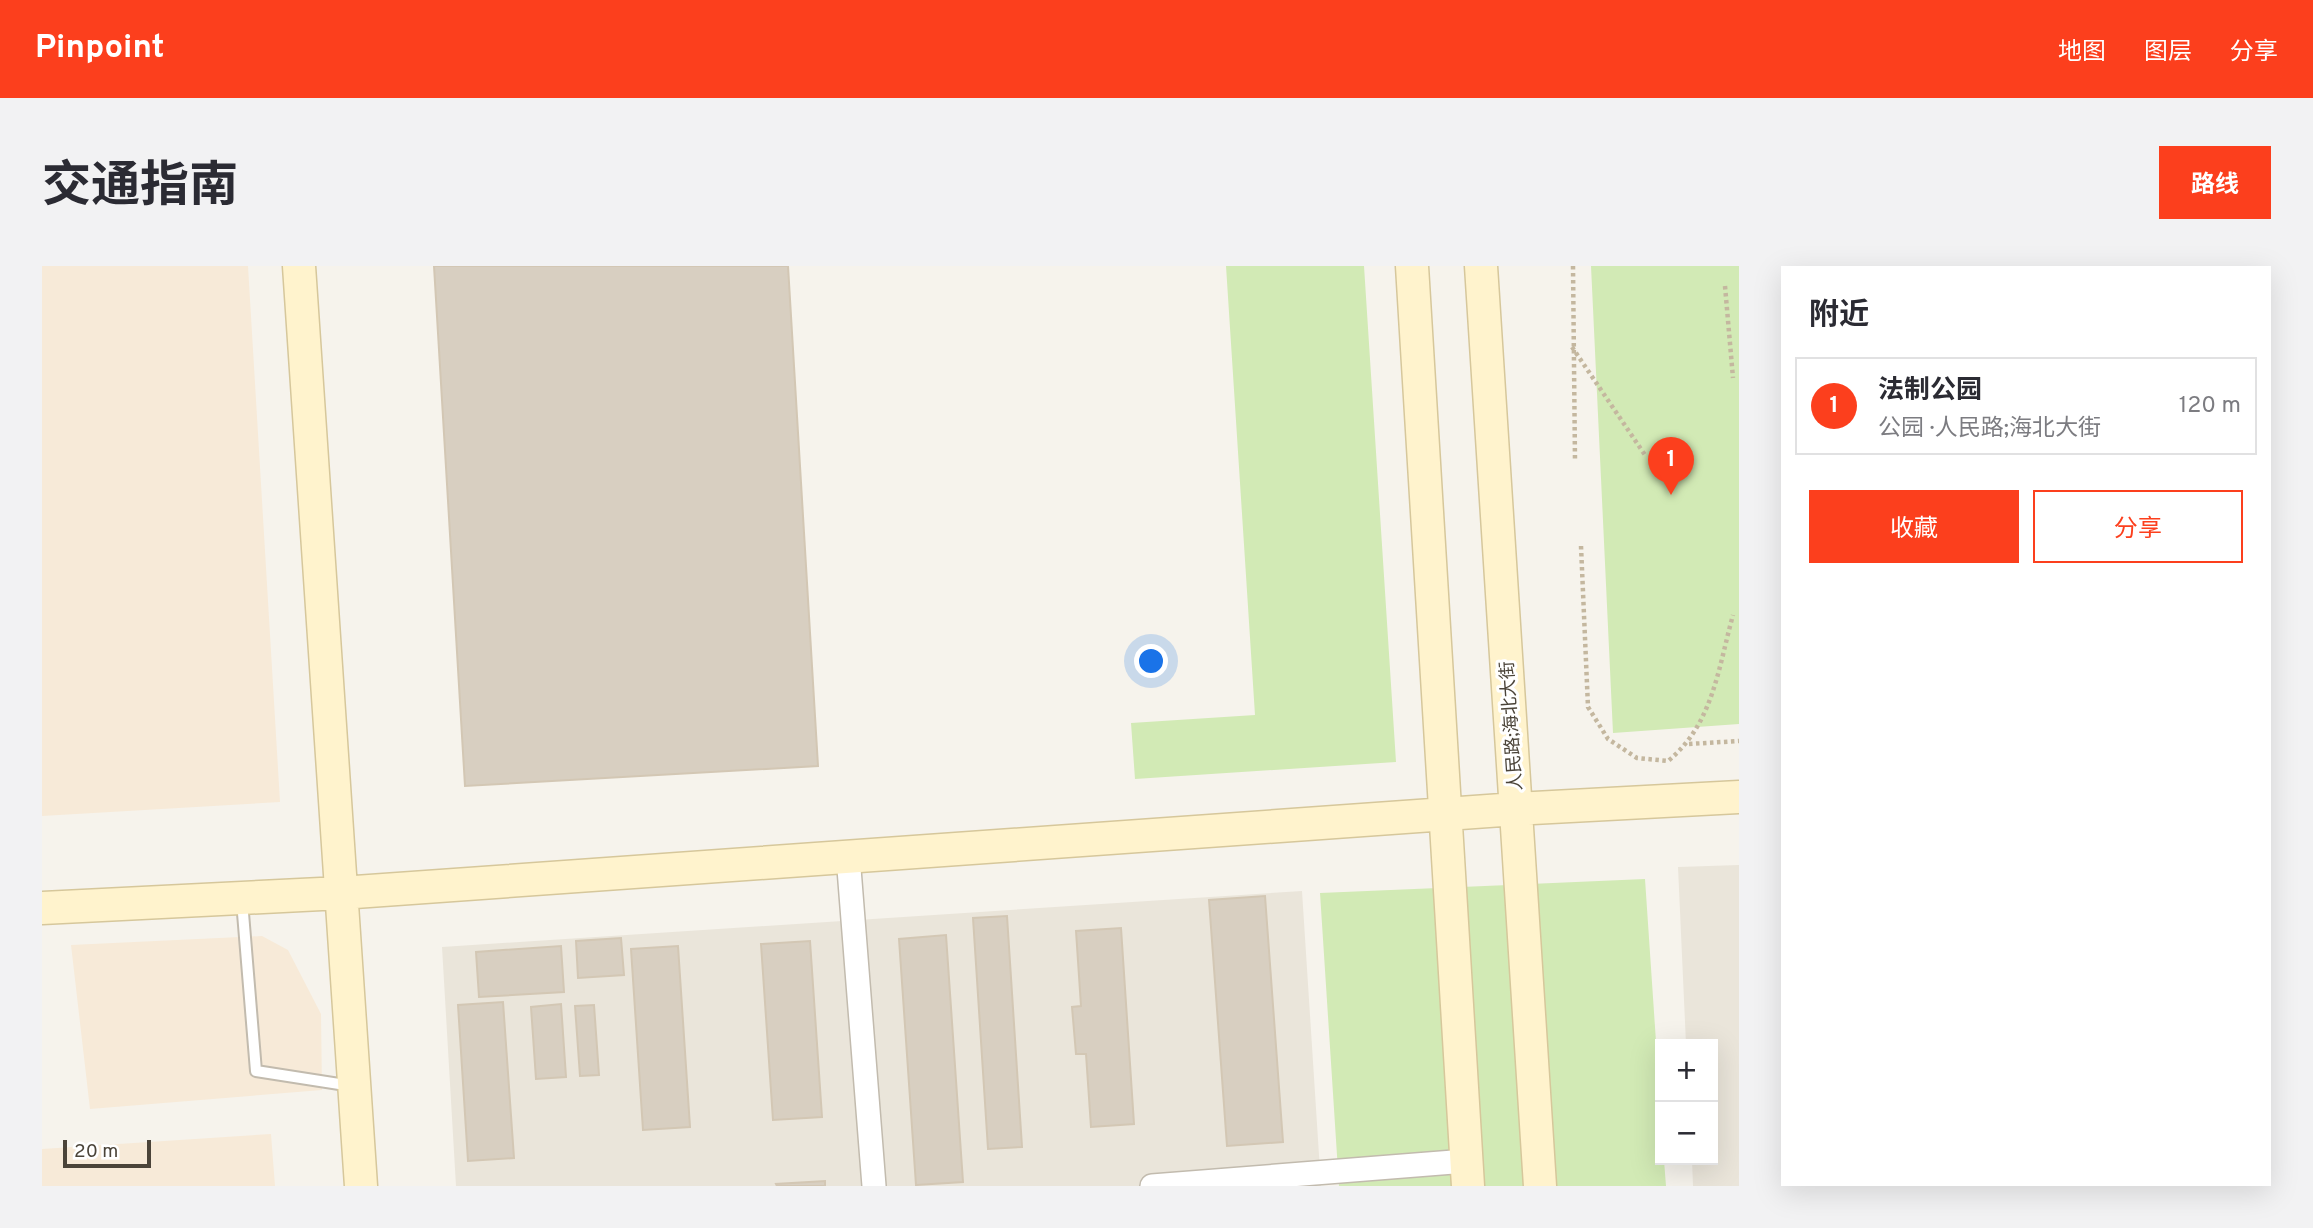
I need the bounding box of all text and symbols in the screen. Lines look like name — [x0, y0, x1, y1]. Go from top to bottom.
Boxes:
text: Pinpoint — [35, 28, 164, 70]
text: 地图 — [2058, 38, 2106, 68]
text: 图层 — [2144, 38, 2192, 68]
text: 分享 — [2230, 38, 2278, 68]
button: 路线 — [2159, 146, 2271, 219]
text: 交通指南 — [42, 158, 238, 220]
text: 附近 — [1809, 298, 1869, 335]
text: 法制公园 — [1878, 375, 1982, 408]
text: 1 — [1829, 392, 1839, 421]
text: 120 m — [2179, 392, 2241, 421]
text: 公园 · 人民路;海北大街 — [1878, 415, 2101, 444]
pin: 1 — [1648, 437, 1694, 495]
button: 收藏 — [1809, 490, 2019, 563]
button: 分享 — [2033, 490, 2243, 563]
your location — [1134, 644, 1168, 678]
street label: 人民路;海北大街 — [1496, 660, 1529, 792]
map controls — [1655, 1039, 1718, 1165]
button: + — [1655, 1039, 1718, 1102]
button: − — [1655, 1102, 1718, 1165]
scale bar — [63, 1137, 150, 1169]
text: 20 m — [74, 1140, 118, 1164]

